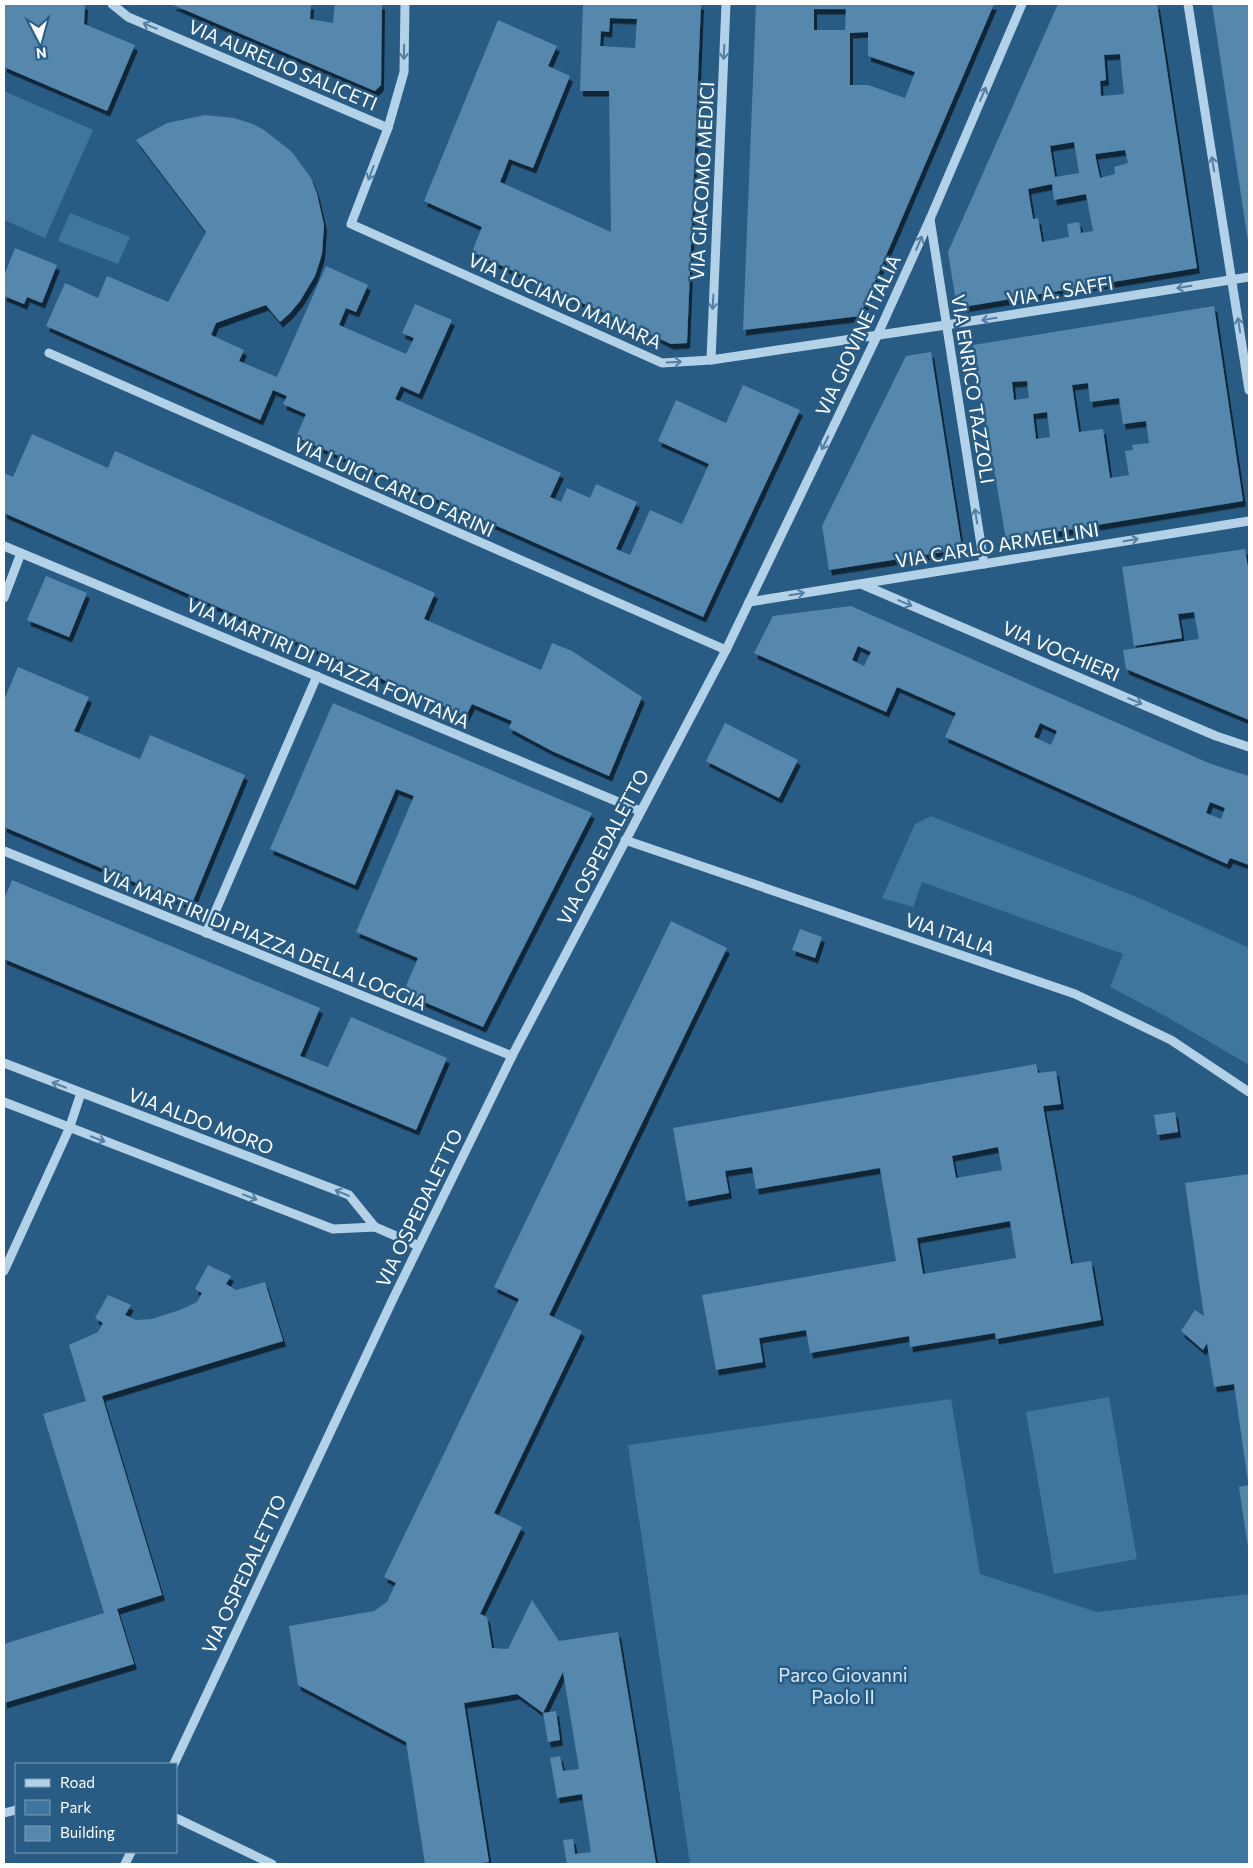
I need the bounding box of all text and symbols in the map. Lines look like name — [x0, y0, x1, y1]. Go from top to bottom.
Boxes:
street label: VIA AURELIO SALICETI — [185, 14, 381, 115]
north arrow — [15, 15, 65, 65]
one-way arrow — [143, 21, 159, 30]
text: N — [35, 44, 48, 62]
one-way arrow — [400, 44, 409, 60]
one-way arrow — [720, 44, 729, 60]
street label: VIA GIACOMO MEDICI — [685, 81, 718, 281]
one-way arrow — [979, 87, 989, 102]
one-way arrow — [1208, 156, 1218, 172]
one-way arrow — [366, 165, 375, 180]
one-way arrow — [914, 236, 924, 251]
street label: VIA LUCIANO MANARA — [465, 247, 665, 354]
street label: VIA GIOVINE ITALIA — [810, 250, 905, 419]
street label: VIA A. SAFFI — [1005, 271, 1115, 310]
one-way arrow — [1176, 283, 1192, 293]
street label: VIA ENRICO TAZZOLI — [947, 293, 1000, 485]
one-way arrow — [708, 294, 718, 310]
one-way arrow — [981, 314, 997, 324]
one-way arrow — [1233, 317, 1243, 333]
one-way arrow — [666, 357, 682, 366]
street label: VIA LUIGI CARLO FARINI — [290, 432, 498, 541]
one-way arrow — [820, 435, 830, 450]
one-way arrow — [971, 508, 981, 524]
street label: VIA CARLO ARMELLINI — [894, 517, 1100, 572]
one-way arrow — [1122, 535, 1138, 545]
one-way arrow — [789, 588, 805, 598]
street label: VIA MARTIRI DI PIAZZA FONTANA — [183, 592, 473, 733]
one-way arrow — [897, 598, 912, 608]
street label: VIA VOCHIERI — [999, 616, 1123, 686]
one-way arrow — [1127, 696, 1142, 706]
street label: VIA OSPEDALETTO — [552, 765, 653, 929]
street label: VIA MARTIRI DI PIAZZA DELLA LOGGIA — [98, 862, 431, 1015]
street label: VIA ITALIA — [902, 907, 998, 960]
one-way arrow — [52, 1079, 67, 1089]
street label: VIA ALDO MORO — [125, 1082, 277, 1159]
street label: VIA OSPEDALETTO — [370, 1125, 467, 1291]
one-way arrow — [90, 1135, 105, 1145]
one-way arrow — [335, 1187, 350, 1197]
one-way arrow — [242, 1193, 257, 1202]
street label: VIA OSPEDALETTO — [197, 1491, 291, 1657]
park label: Parco Giovanni Paolo II — [778, 1663, 908, 1708]
legend — [15, 1763, 178, 1853]
text: Road — [60, 1773, 95, 1791]
text: Park — [60, 1798, 91, 1816]
text: Building — [60, 1823, 115, 1841]

